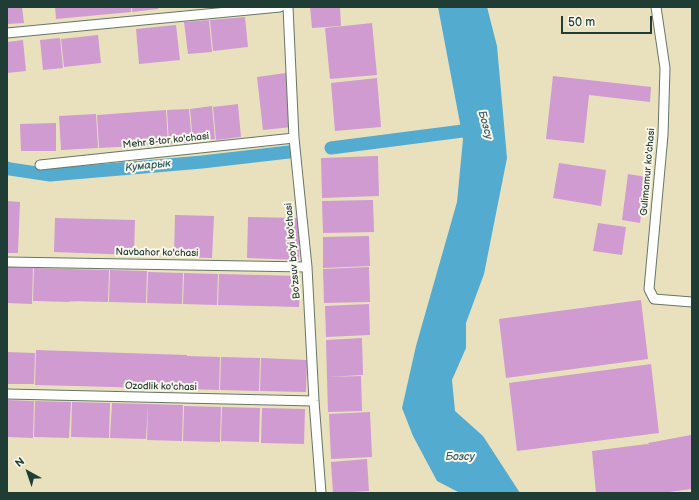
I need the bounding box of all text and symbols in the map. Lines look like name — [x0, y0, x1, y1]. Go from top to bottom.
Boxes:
scale bar — [563, 8, 654, 34]
text: 50 m — [568, 15, 595, 30]
water label: Бозсу — [475, 109, 495, 141]
street label: Gulimamur ko'chasi — [638, 128, 658, 216]
street label: Mehr 8-tor ko'chasi — [122, 130, 210, 152]
water label: Кумарык — [124, 157, 172, 175]
street label: Bo'zsuv bo'yi ko'chasi — [283, 202, 303, 300]
street label: Navbahor ko'chasi — [115, 246, 199, 260]
street label: Ozodlik ko'chasi — [125, 380, 197, 394]
water label: Бозсу — [445, 450, 475, 464]
north arrow — [8, 452, 48, 492]
text: N — [13, 455, 27, 470]

